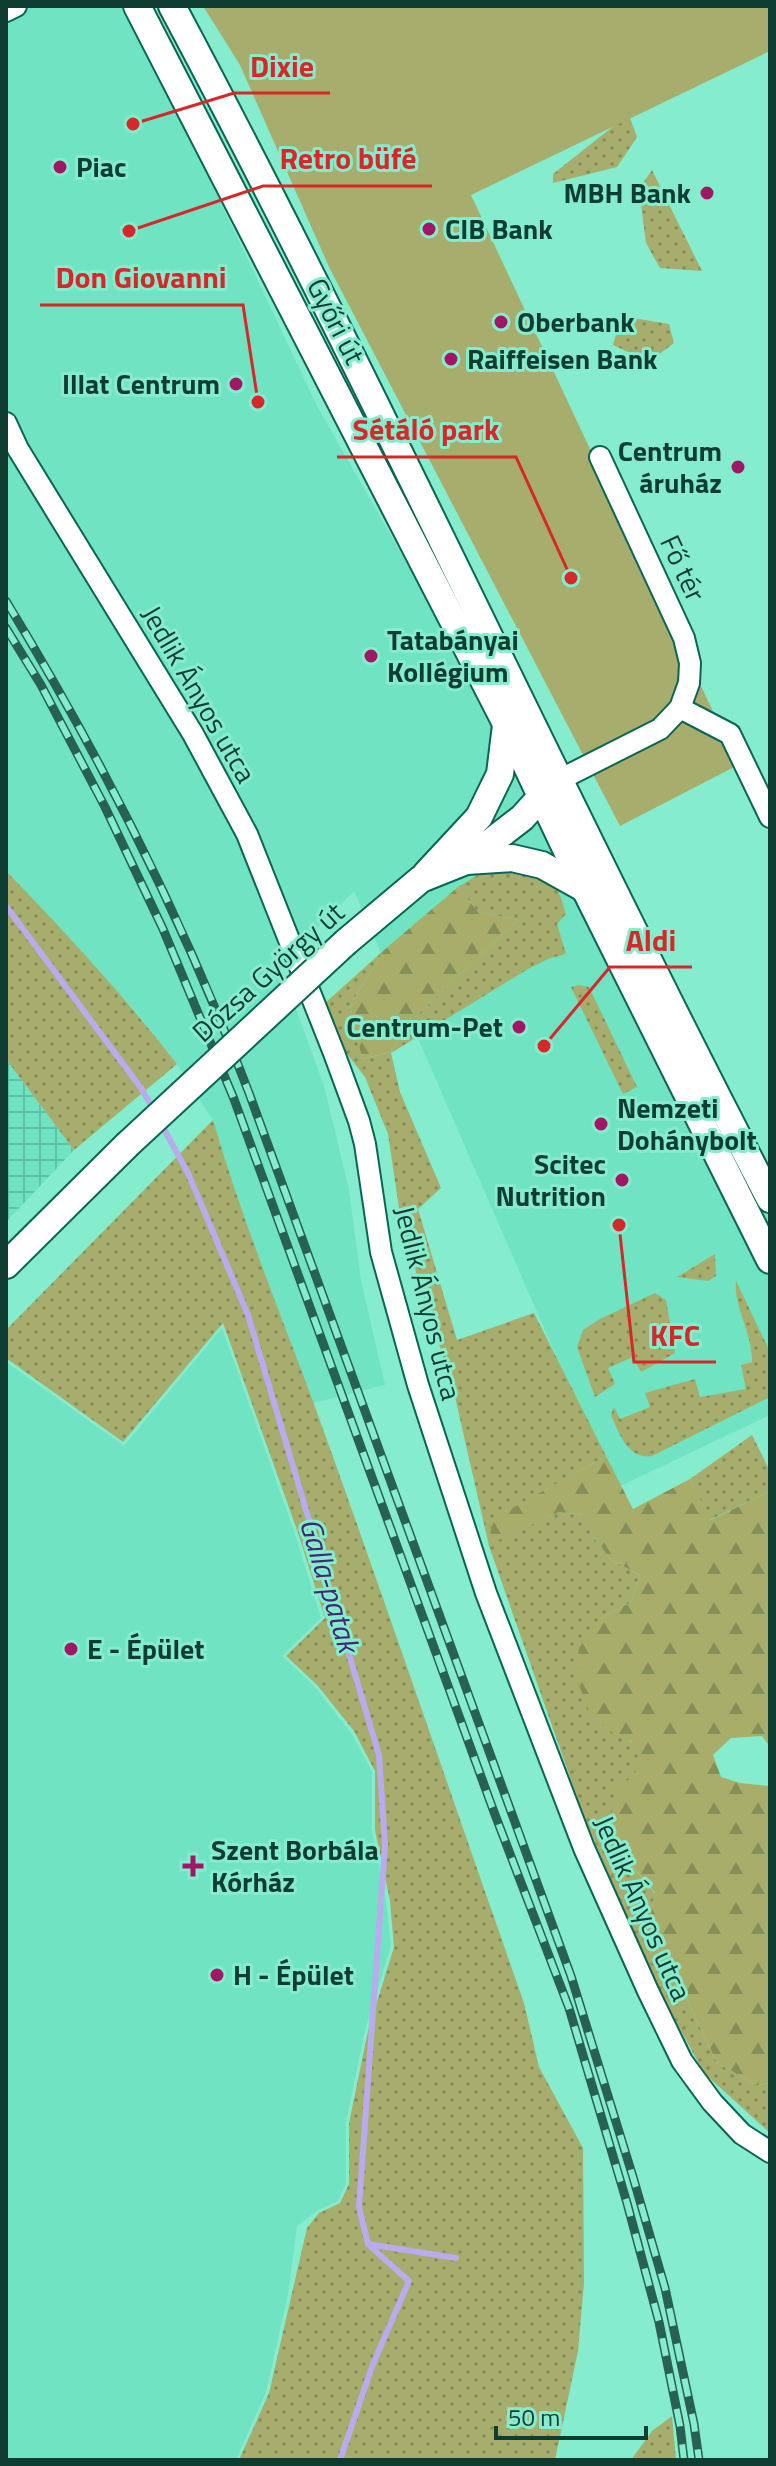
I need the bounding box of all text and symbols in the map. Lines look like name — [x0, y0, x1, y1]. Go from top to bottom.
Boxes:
callout: Dixie — [234, 39, 330, 93]
text: Dixie — [250, 43, 314, 89]
callout: Retro büfé — [263, 132, 432, 186]
text: Retro büfé — [279, 135, 417, 181]
place label: Piac — [76, 145, 127, 188]
marker: Piac — [51, 158, 69, 176]
place label: MBH Bank — [564, 171, 692, 214]
marker: MBH Bank — [698, 184, 716, 202]
place label: CIB Bank — [445, 207, 553, 250]
marker: CIB Bank — [420, 220, 438, 238]
callout: Don Giovanni — [40, 251, 243, 305]
text: Don Giovanni — [55, 254, 227, 300]
street label: Győri út — [296, 270, 377, 372]
place label: Oberbank — [517, 300, 635, 343]
marker: Oberbank — [492, 313, 510, 331]
place label: Raiffeisen Bank — [467, 337, 658, 380]
marker: Raiffeisen Bank — [442, 350, 460, 368]
place label: Illat Centrum — [62, 362, 220, 405]
marker: Illat Centrum — [227, 375, 245, 393]
callout: Sétáló park — [337, 403, 516, 457]
text: Sétáló park — [353, 406, 500, 452]
place label: Centrum áruház — [618, 429, 722, 504]
marker: Centrum áruház — [729, 458, 747, 476]
street label: Fő tér — [649, 528, 718, 608]
street label: Jedlik Ányos utca — [131, 597, 268, 791]
place label: Tatabányai Kollégium — [387, 618, 519, 693]
marker: Tatabányai Kollégium — [362, 647, 380, 665]
street label: Dózsa György út — [182, 891, 354, 1052]
callout: Aldi — [610, 913, 692, 967]
text: Aldi — [626, 917, 676, 963]
place label: Centrum-Pet — [346, 1005, 503, 1048]
marker: Centrum-Pet — [510, 1018, 528, 1036]
place label: Nemzeti Dohánybolt — [617, 1086, 757, 1161]
marker: Nemzeti Dohánybolt — [592, 1115, 610, 1133]
place label: Scitec Nutrition — [495, 1142, 606, 1217]
marker: Scitec Nutrition — [613, 1171, 631, 1189]
street label: Jedlik Ányos utca — [384, 1201, 473, 1405]
callout: KFC — [634, 1308, 716, 1362]
text: KFC — [650, 1312, 700, 1358]
water label: Galla-patak — [288, 1512, 373, 1661]
place label: E - Épület — [87, 1627, 205, 1670]
marker: E - Épület — [62, 1640, 80, 1658]
street label: Jedlik Ányos utca — [583, 1808, 704, 2007]
place label: Szent Borbála Kórház — [211, 1828, 379, 1903]
marker: Szent Borbála Kórház — [182, 1855, 204, 1877]
place label: H - Épület — [233, 1953, 354, 1996]
marker: H - Épület — [208, 1966, 226, 1984]
scale bar — [496, 2390, 646, 2440]
text: 50 m — [508, 2399, 560, 2435]

